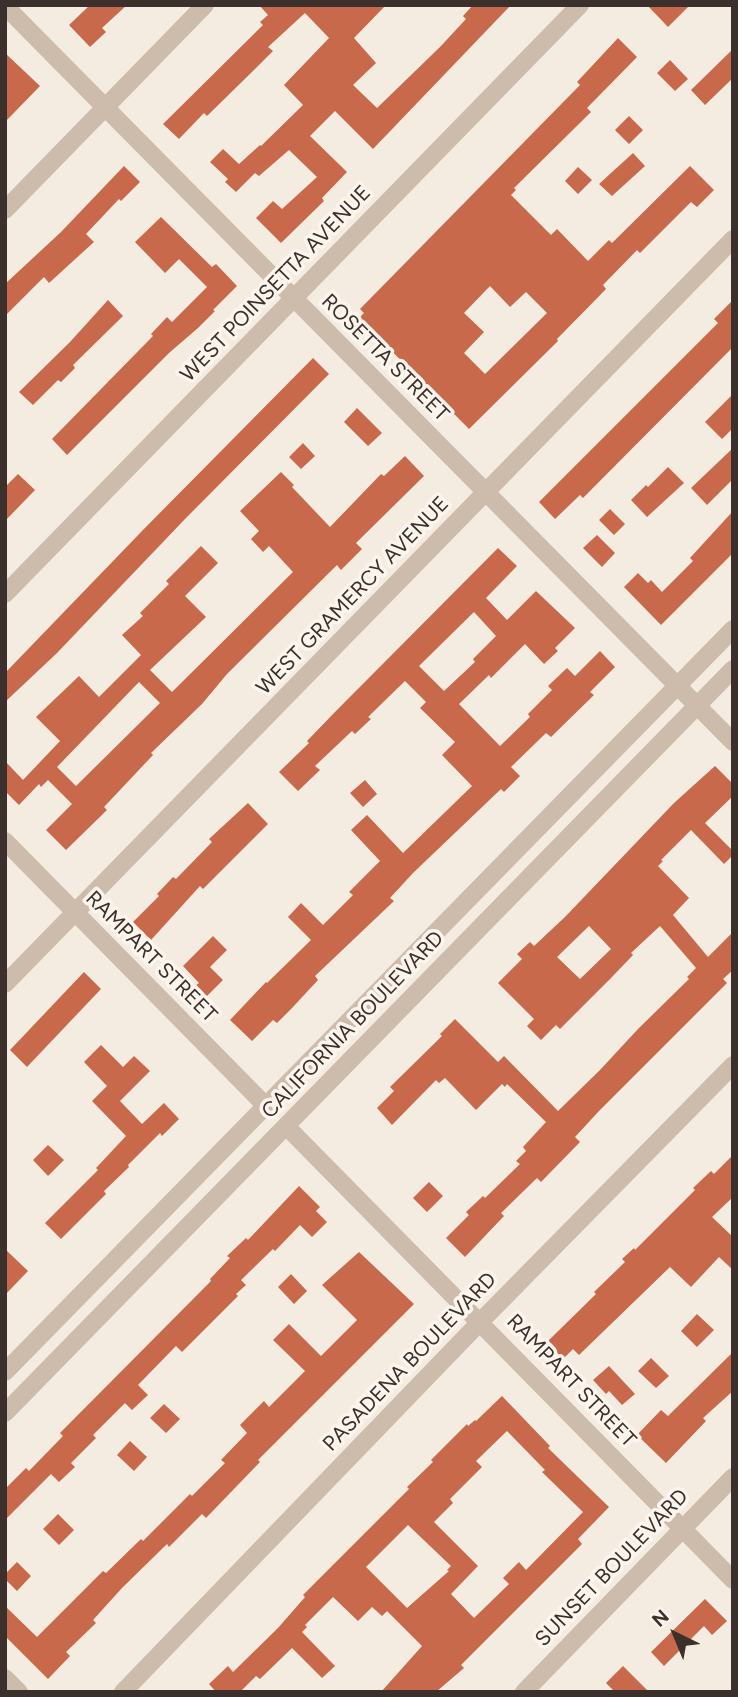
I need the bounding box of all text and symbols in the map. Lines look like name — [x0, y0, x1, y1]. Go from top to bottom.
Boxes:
street label: WEST POINSETTA AVENUE — [176, 181, 376, 387]
street label: ROSETTA STREET — [316, 289, 454, 427]
street label: WEST GRAMERCY AVENUE — [252, 492, 454, 700]
street label: RAMPART STREET — [80, 886, 222, 1028]
street label: CALIFORNIA BOULEVARD — [257, 926, 449, 1124]
street label: PASADENA BOULEVARD — [318, 1267, 502, 1457]
street label: RAMPART STREET — [501, 1309, 641, 1453]
street label: SUNSET BOULEVARD — [530, 1484, 694, 1652]
north arrow — [640, 1599, 710, 1669]

